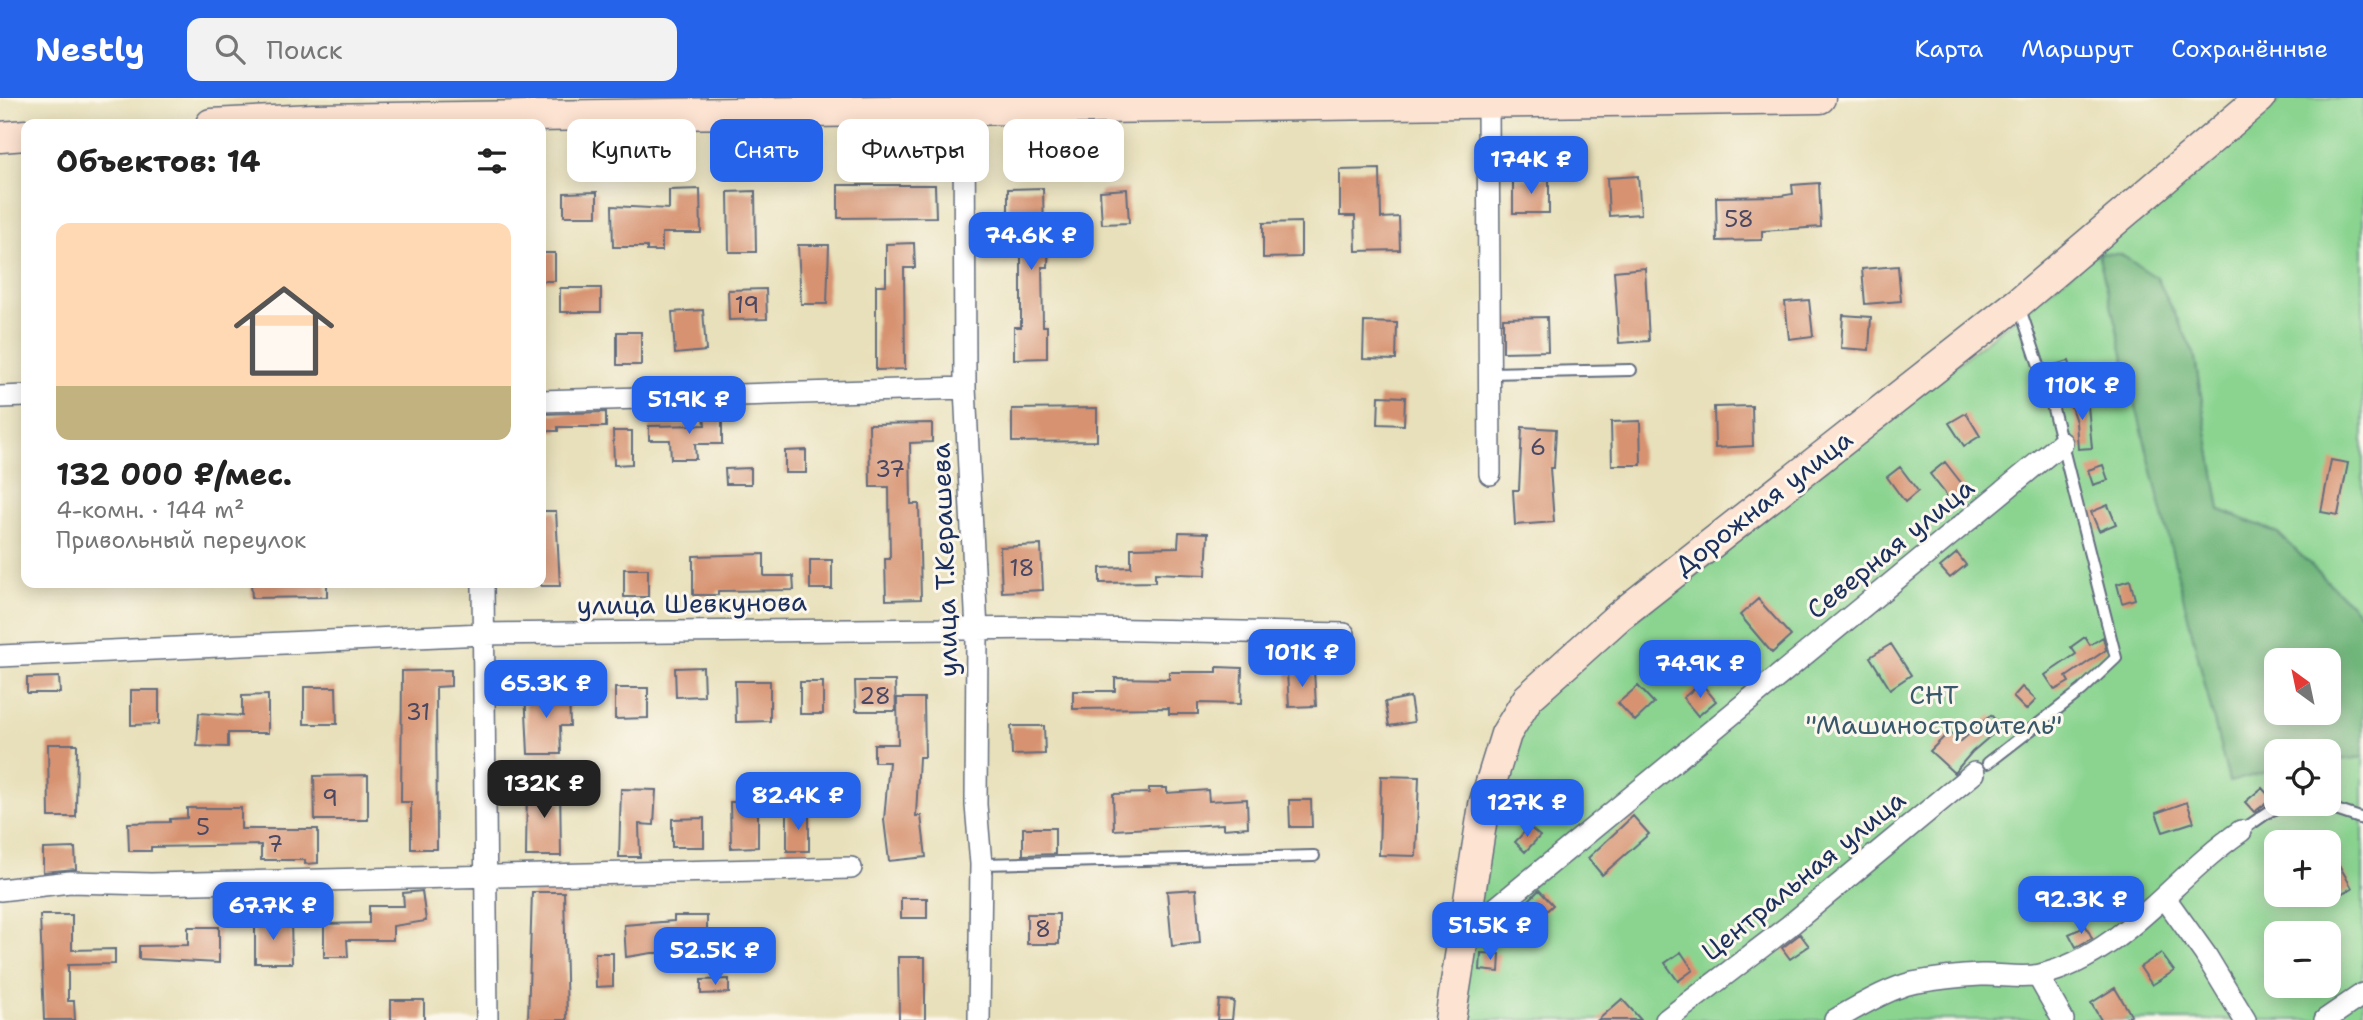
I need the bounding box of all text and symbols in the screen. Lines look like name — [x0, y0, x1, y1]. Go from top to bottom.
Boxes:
search box — [187, 18, 677, 81]
text: Nestly — [35, 27, 145, 72]
icon: search — [211, 30, 249, 68]
text: Поиск — [267, 32, 342, 67]
text: Карта — [1915, 33, 1983, 65]
text: Маршрут — [2021, 33, 2133, 65]
text: Сохранённые — [2171, 33, 2328, 65]
chip: Купить — [567, 119, 696, 182]
chip: Снять — [710, 119, 823, 182]
chip: Фильтры — [837, 119, 989, 182]
chip: Новое — [1003, 119, 1124, 182]
pin: 174K ₽ — [1474, 136, 1588, 196]
text: Объектов: 14 — [56, 141, 261, 182]
icon: filters — [473, 142, 511, 180]
text: 174K ₽ — [1490, 144, 1572, 174]
house number: 58 — [1724, 204, 1754, 234]
pin: 74.6K ₽ — [966, 212, 1096, 272]
text: 74.6K ₽ — [985, 220, 1077, 250]
icon: home — [221, 268, 347, 394]
house number: 19 — [735, 290, 759, 320]
pin: 110K ₽ — [2025, 362, 2139, 422]
text: 110K ₽ — [2044, 370, 2120, 400]
pin: 51.9K ₽ — [624, 376, 754, 436]
text: 51.9K ₽ — [648, 384, 730, 414]
street label: Дорожная улица — [1667, 421, 1859, 583]
house number: 6 — [1530, 432, 1546, 462]
street label: улица Т.Керашева — [922, 442, 966, 678]
text: 132 000 ₽/мес. — [56, 454, 292, 495]
house number: 37 — [875, 454, 905, 484]
street label: Северная улица — [1799, 470, 1981, 626]
text: 4-комн. · 144 m² — [56, 495, 245, 525]
text: Привольный переулок — [56, 525, 306, 555]
house number: 18 — [1009, 553, 1035, 583]
street label: улица Шевкунова — [577, 583, 807, 623]
pin: 101K ₽ — [1245, 630, 1359, 689]
text: 101K ₽ — [1264, 637, 1340, 667]
pin: 74.9K ₽ — [1635, 640, 1765, 700]
text: 74.9K ₽ — [1655, 648, 1745, 678]
north arrow — [2264, 648, 2342, 724]
map controls — [2264, 648, 2341, 998]
pin: 65.3K ₽ — [481, 660, 611, 720]
text: 65.3K ₽ — [500, 668, 592, 698]
park label: СНТ "Машиностроитель" — [1806, 677, 2062, 742]
house number: 28 — [859, 681, 891, 711]
house number: 31 — [406, 697, 430, 727]
button: locate — [2264, 739, 2341, 816]
pin: 132K ₽ — [487, 760, 601, 820]
text: 132K ₽ — [503, 768, 585, 798]
pin: 82.4K ₽ — [733, 772, 863, 832]
text: 82.4K ₽ — [752, 780, 844, 810]
pin: 127K ₽ — [1470, 780, 1584, 839]
street label: Центральная улица — [1694, 782, 1912, 968]
house number: 9 — [322, 783, 338, 813]
text: 127K ₽ — [1487, 787, 1567, 817]
house number: 5 — [196, 812, 210, 842]
house number: 7 — [267, 829, 283, 859]
button: + — [2264, 830, 2341, 907]
pin: 92.3K ₽ — [2016, 876, 2146, 936]
pin: 67.7K ₽ — [208, 882, 338, 942]
text: 92.3K ₽ — [2034, 884, 2128, 914]
text: 67.7K ₽ — [229, 890, 317, 920]
pin: 51.5K ₽ — [1425, 902, 1555, 962]
text: 51.5K ₽ — [1448, 910, 1532, 940]
house number: 8 — [1035, 914, 1051, 944]
button: − — [2264, 921, 2341, 998]
pin: 52.5K ₽ — [650, 928, 780, 987]
text: 52.5K ₽ — [670, 935, 760, 965]

